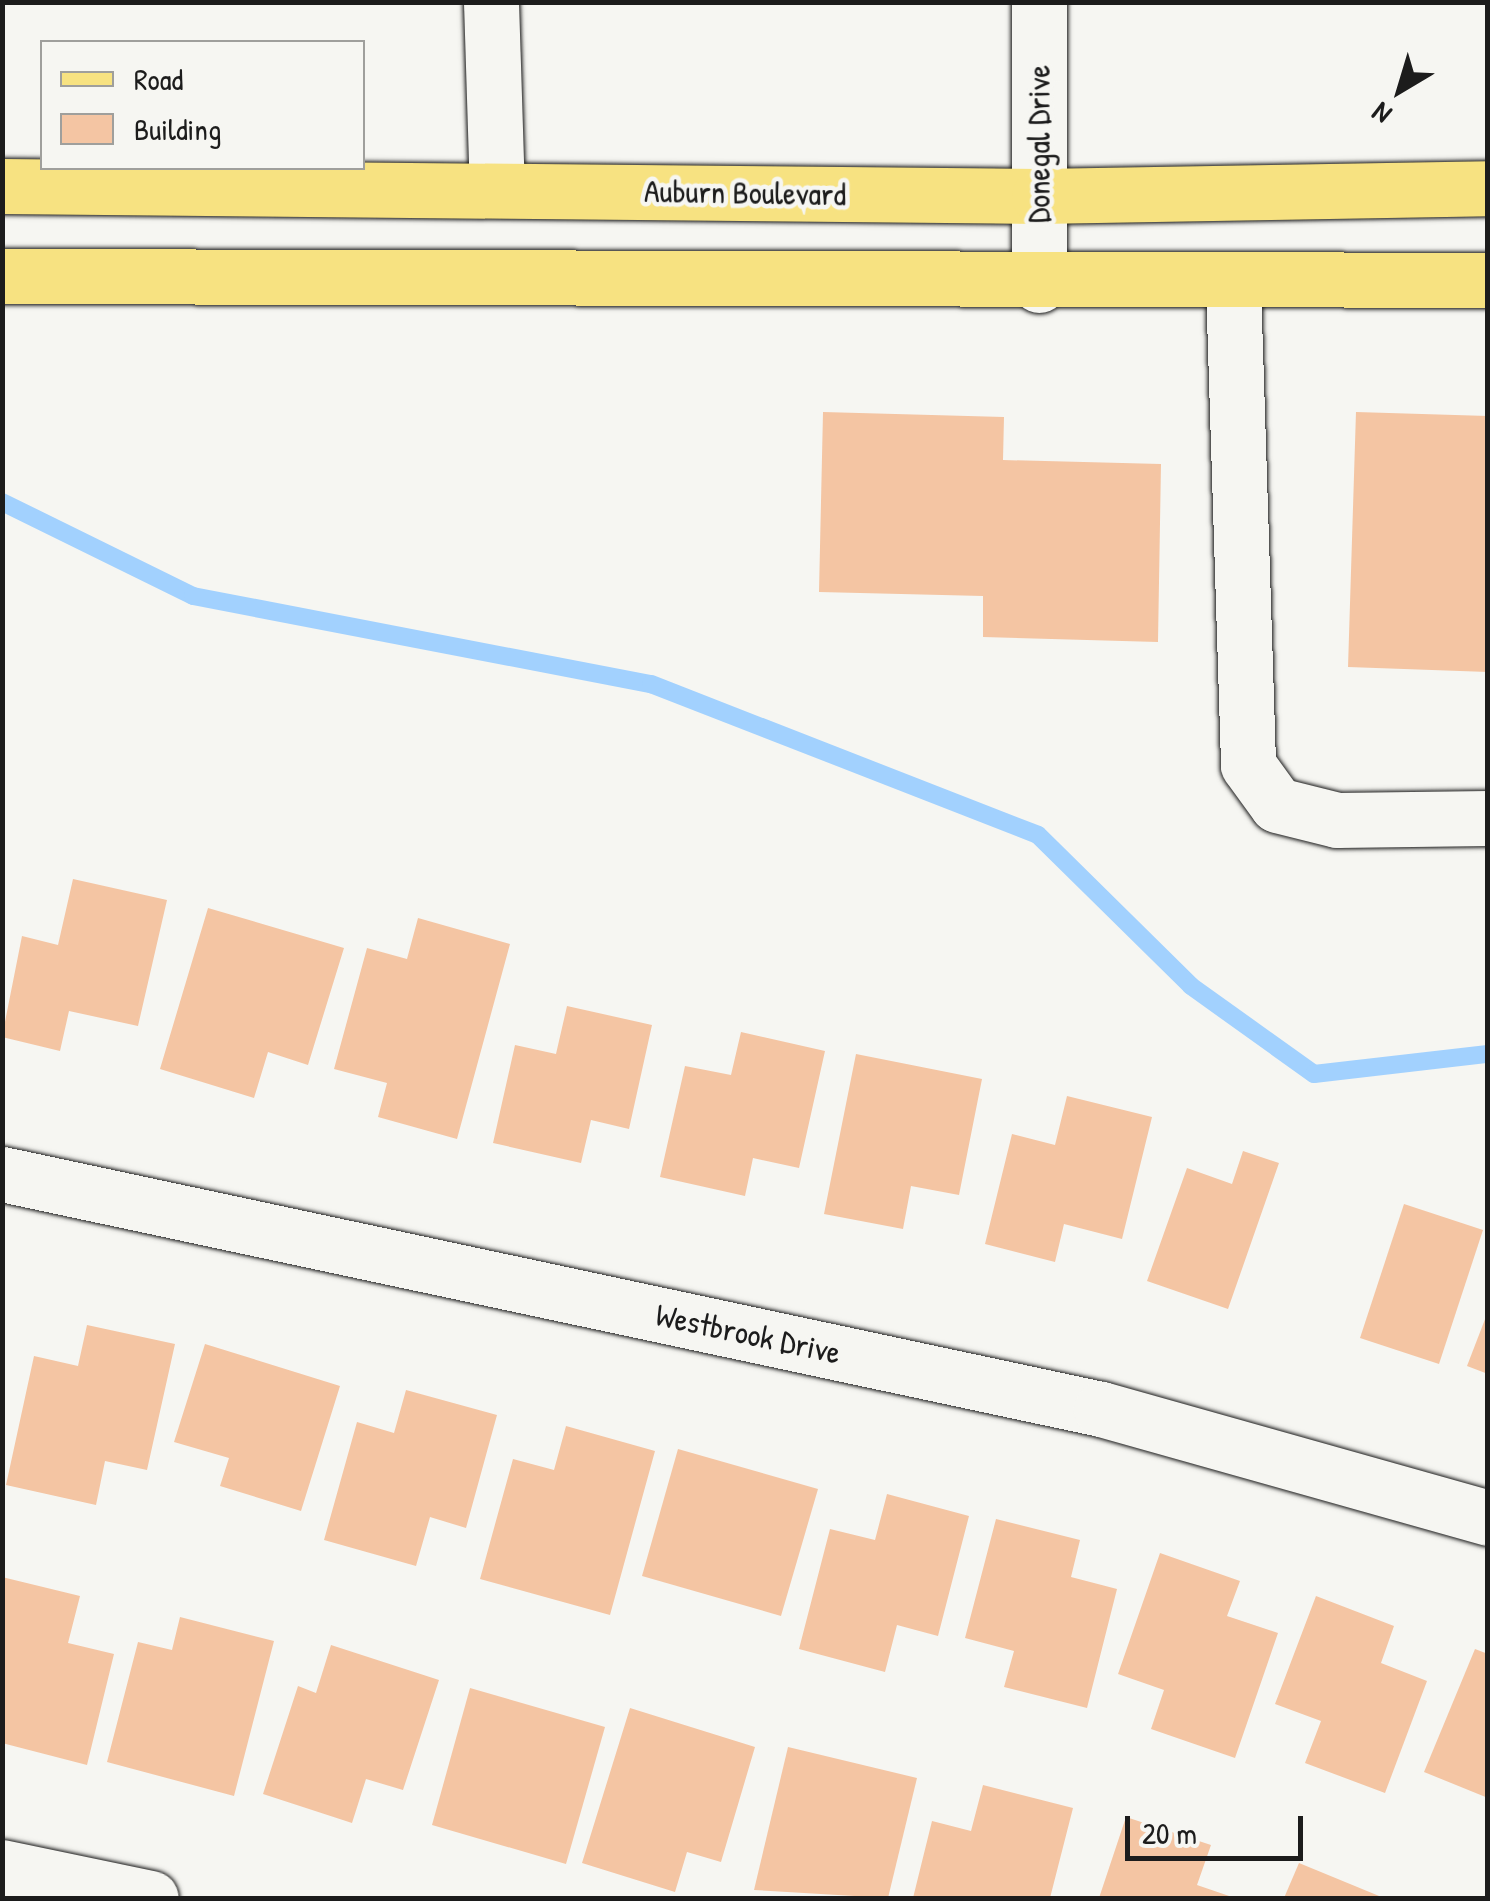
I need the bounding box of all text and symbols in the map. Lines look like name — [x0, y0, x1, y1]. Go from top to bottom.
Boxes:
legend — [40, 40, 365, 170]
north arrow — [1350, 40, 1450, 140]
text: Road — [134, 59, 183, 99]
street label: Donegal Drive — [1020, 65, 1058, 223]
text: N — [1364, 94, 1399, 133]
text: Building — [134, 109, 221, 149]
street label: Auburn Boulevard — [644, 172, 846, 214]
street label: Westbrook Drive — [652, 1296, 844, 1372]
scale bar — [1130, 1796, 1308, 1858]
text: 20 m — [1142, 1813, 1197, 1853]

